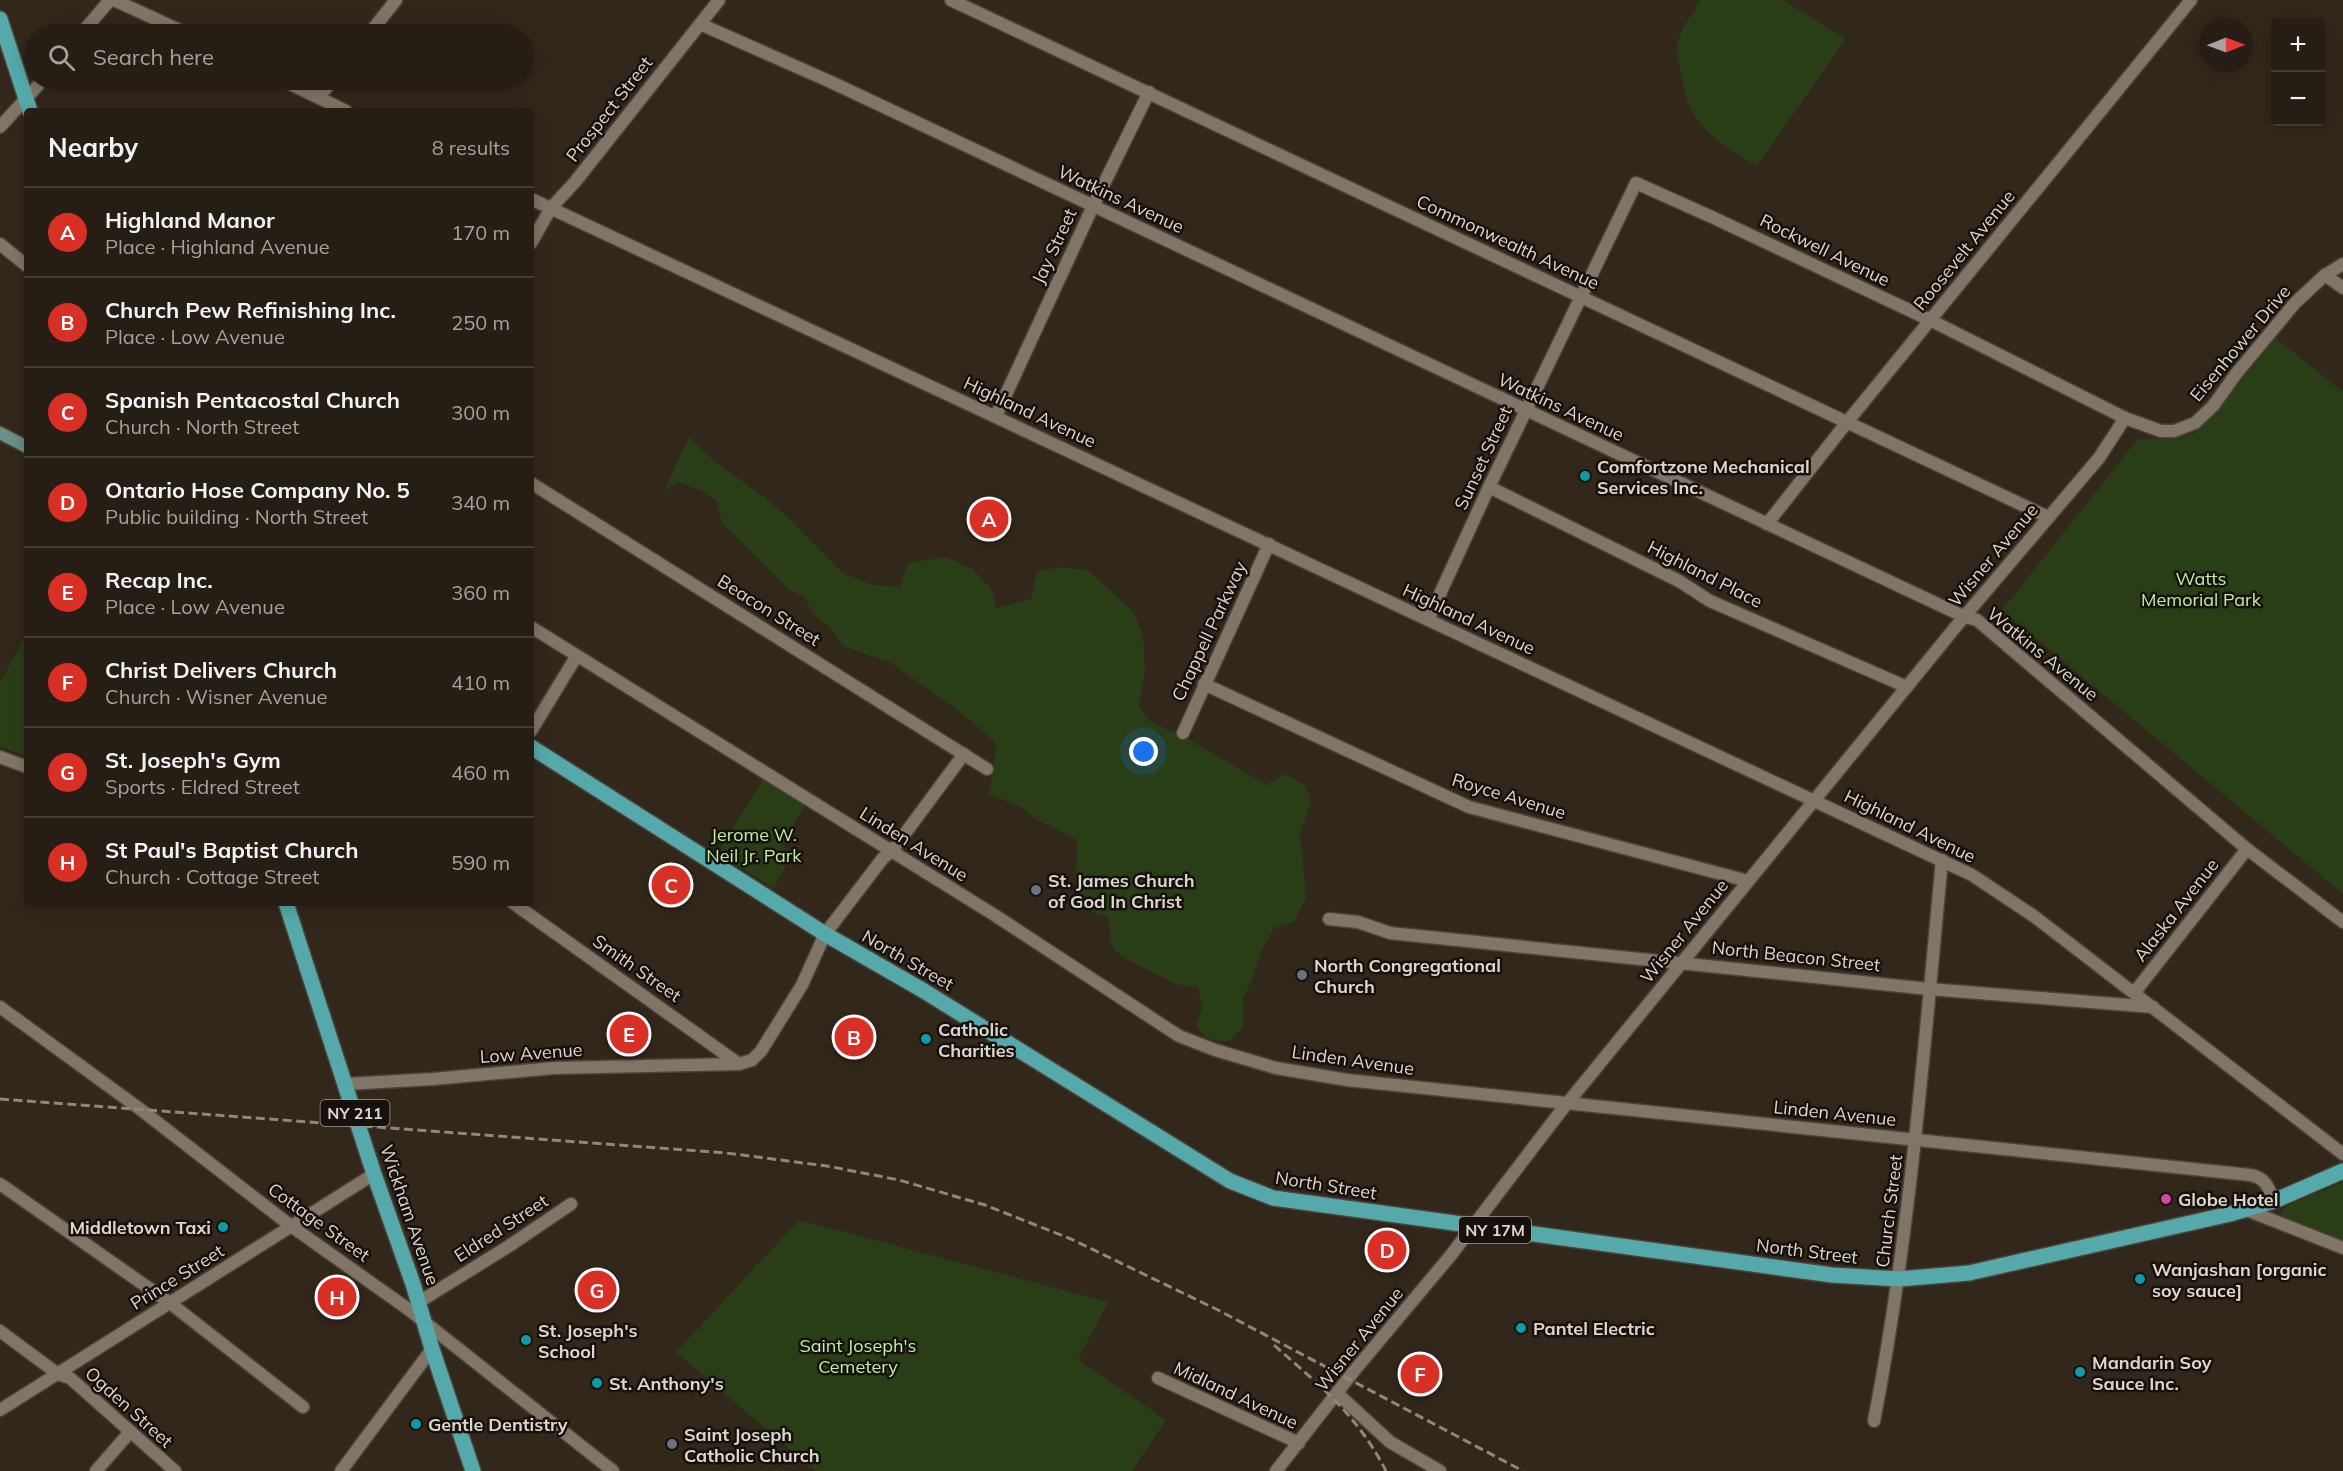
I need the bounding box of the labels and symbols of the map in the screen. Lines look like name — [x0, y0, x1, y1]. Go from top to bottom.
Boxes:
north arrow — [2199, 18, 2253, 72]
street label: Prospect Street — [561, 52, 657, 166]
street label: Watkins Avenue — [1054, 160, 1188, 238]
street label: Roosevelt Avenue — [1908, 185, 2020, 315]
street label: Commonwealth Avenue — [1413, 190, 1603, 294]
street label: Jay Street — [1027, 205, 1081, 287]
street label: Rockwell Avenue — [1756, 209, 1894, 291]
street label: Eisenhower Drive — [2185, 280, 2295, 406]
street label: Watkins Avenue — [1494, 368, 1628, 446]
street label: Highland Avenue — [960, 371, 1100, 453]
street label: Sunset Street — [1449, 403, 1517, 513]
place label: Comfortzone Mechanical Services Inc. — [1597, 455, 1810, 499]
marker: Comfortzone Mechanical Services Inc. — [1578, 469, 1592, 483]
pin: A — [970, 496, 1008, 542]
street label: Wisner Avenue — [1943, 499, 2043, 611]
street label: Highland Place — [1644, 535, 1766, 613]
street label: Chappell Parkway — [1167, 557, 1252, 705]
park label: Watts Memorial Park — [2141, 567, 2262, 611]
street label: Beacon Street — [713, 569, 825, 651]
street label: Highland Avenue — [1399, 578, 1539, 660]
street label: Watkins Avenue — [1983, 602, 2103, 706]
your location — [1129, 737, 1158, 766]
street label: Royce Avenue — [1449, 768, 1569, 824]
street label: Highland Avenue — [1841, 784, 1979, 868]
street label: Linden Avenue — [856, 802, 972, 886]
park label: Jerome W. Neil Jr. Park — [706, 823, 802, 867]
street label: Alaska Avenue — [2129, 854, 2223, 966]
pin: C — [652, 862, 690, 908]
place label: St. James Church of God In Christ — [1048, 869, 1195, 913]
street label: Wisner Avenue — [1635, 874, 1733, 988]
marker: St. James Church of God In Christ — [1029, 883, 1043, 897]
street label: North Street — [858, 925, 958, 995]
street label: Smith Street — [588, 929, 686, 1007]
street label: North Beacon Street — [1711, 936, 1881, 976]
place label: North Congregational Church — [1314, 954, 1501, 998]
marker: North Congregational Church — [1295, 968, 1309, 982]
pin: E — [610, 1012, 648, 1056]
pin: B — [834, 1014, 874, 1060]
place label: Catholic Charities — [938, 1018, 1015, 1062]
marker: Catholic Charities — [919, 1032, 933, 1046]
street label: Low Avenue — [479, 1038, 583, 1068]
street label: Linden Avenue — [1290, 1040, 1416, 1080]
street label: Linden Avenue — [1773, 1095, 1897, 1131]
road number: NY 211 — [320, 1100, 389, 1126]
street label: Wickham Avenue — [375, 1142, 445, 1288]
street label: Church Street — [1871, 1153, 1907, 1269]
street label: North Street — [1274, 1166, 1378, 1204]
street label: Cottage Street — [264, 1177, 374, 1267]
place label: Globe Hotel — [2178, 1188, 2278, 1211]
street label: Eldred Street — [450, 1189, 552, 1267]
marker: Globe Hotel — [2159, 1192, 2173, 1206]
place label: Middletown Taxi — [69, 1216, 211, 1239]
road number: NY 17M — [1459, 1217, 1531, 1243]
marker: Middletown Taxi — [216, 1220, 230, 1234]
pin: D — [1368, 1228, 1406, 1272]
street label: North Street — [1755, 1233, 1859, 1269]
street label: Prince Street — [126, 1239, 228, 1315]
place label: Wanjashan [organic soy sauce] — [2152, 1258, 2327, 1302]
pin: G — [578, 1268, 616, 1312]
marker: Wanjashan [organic soy sauce] — [2133, 1272, 2147, 1286]
pin: H — [318, 1274, 356, 1320]
street label: Wisner Avenue — [1310, 1282, 1408, 1396]
place label: Pantel Electric — [1533, 1317, 1655, 1340]
place label: St. Joseph's School — [538, 1319, 638, 1363]
marker: Pantel Electric — [1514, 1321, 1528, 1335]
marker: St. Joseph's School — [519, 1333, 533, 1347]
park label: Saint Joseph's Cemetery — [799, 1334, 917, 1378]
place label: Mandarin Soy Sauce Inc. — [2092, 1351, 2212, 1395]
pin: F — [1400, 1352, 1440, 1396]
street label: Midland Avenue — [1170, 1356, 1302, 1434]
street label: Ogden Street — [80, 1362, 178, 1452]
marker: Mandarin Soy Sauce Inc. — [2073, 1365, 2087, 1379]
place label: St. Anthony's — [609, 1372, 724, 1395]
marker: St. Anthony's — [590, 1376, 604, 1390]
place label: Gentle Dentistry — [428, 1413, 568, 1436]
marker: Gentle Dentistry — [409, 1417, 423, 1431]
place label: Saint Joseph Catholic Church — [684, 1423, 820, 1467]
marker: Saint Joseph Catholic Church — [665, 1437, 679, 1451]

